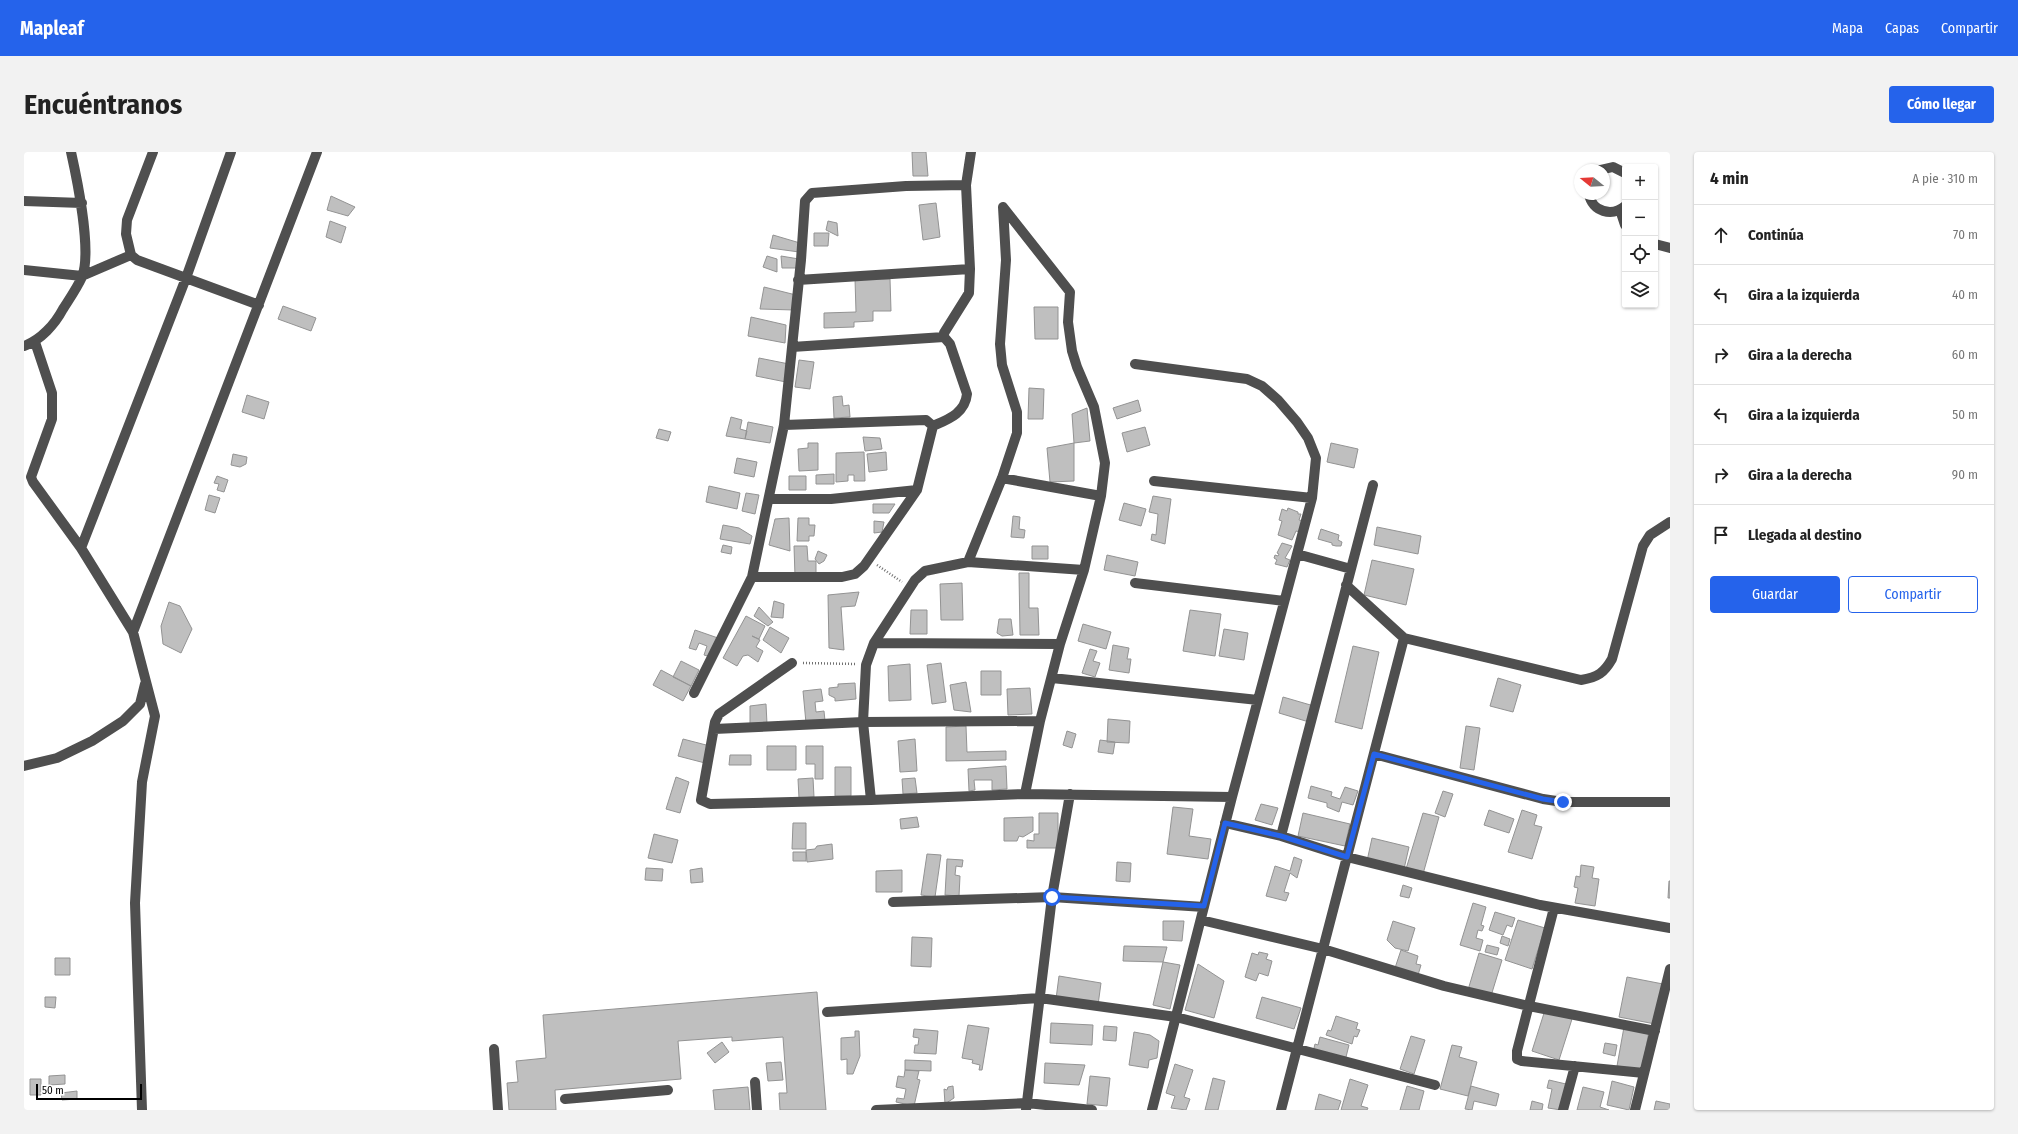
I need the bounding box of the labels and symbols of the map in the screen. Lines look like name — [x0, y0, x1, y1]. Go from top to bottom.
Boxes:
north arrow — [1574, 164, 1610, 200]
route end — [1554, 793, 1572, 811]
route start — [1043, 888, 1061, 906]
scale bar — [36, 1082, 142, 1101]

